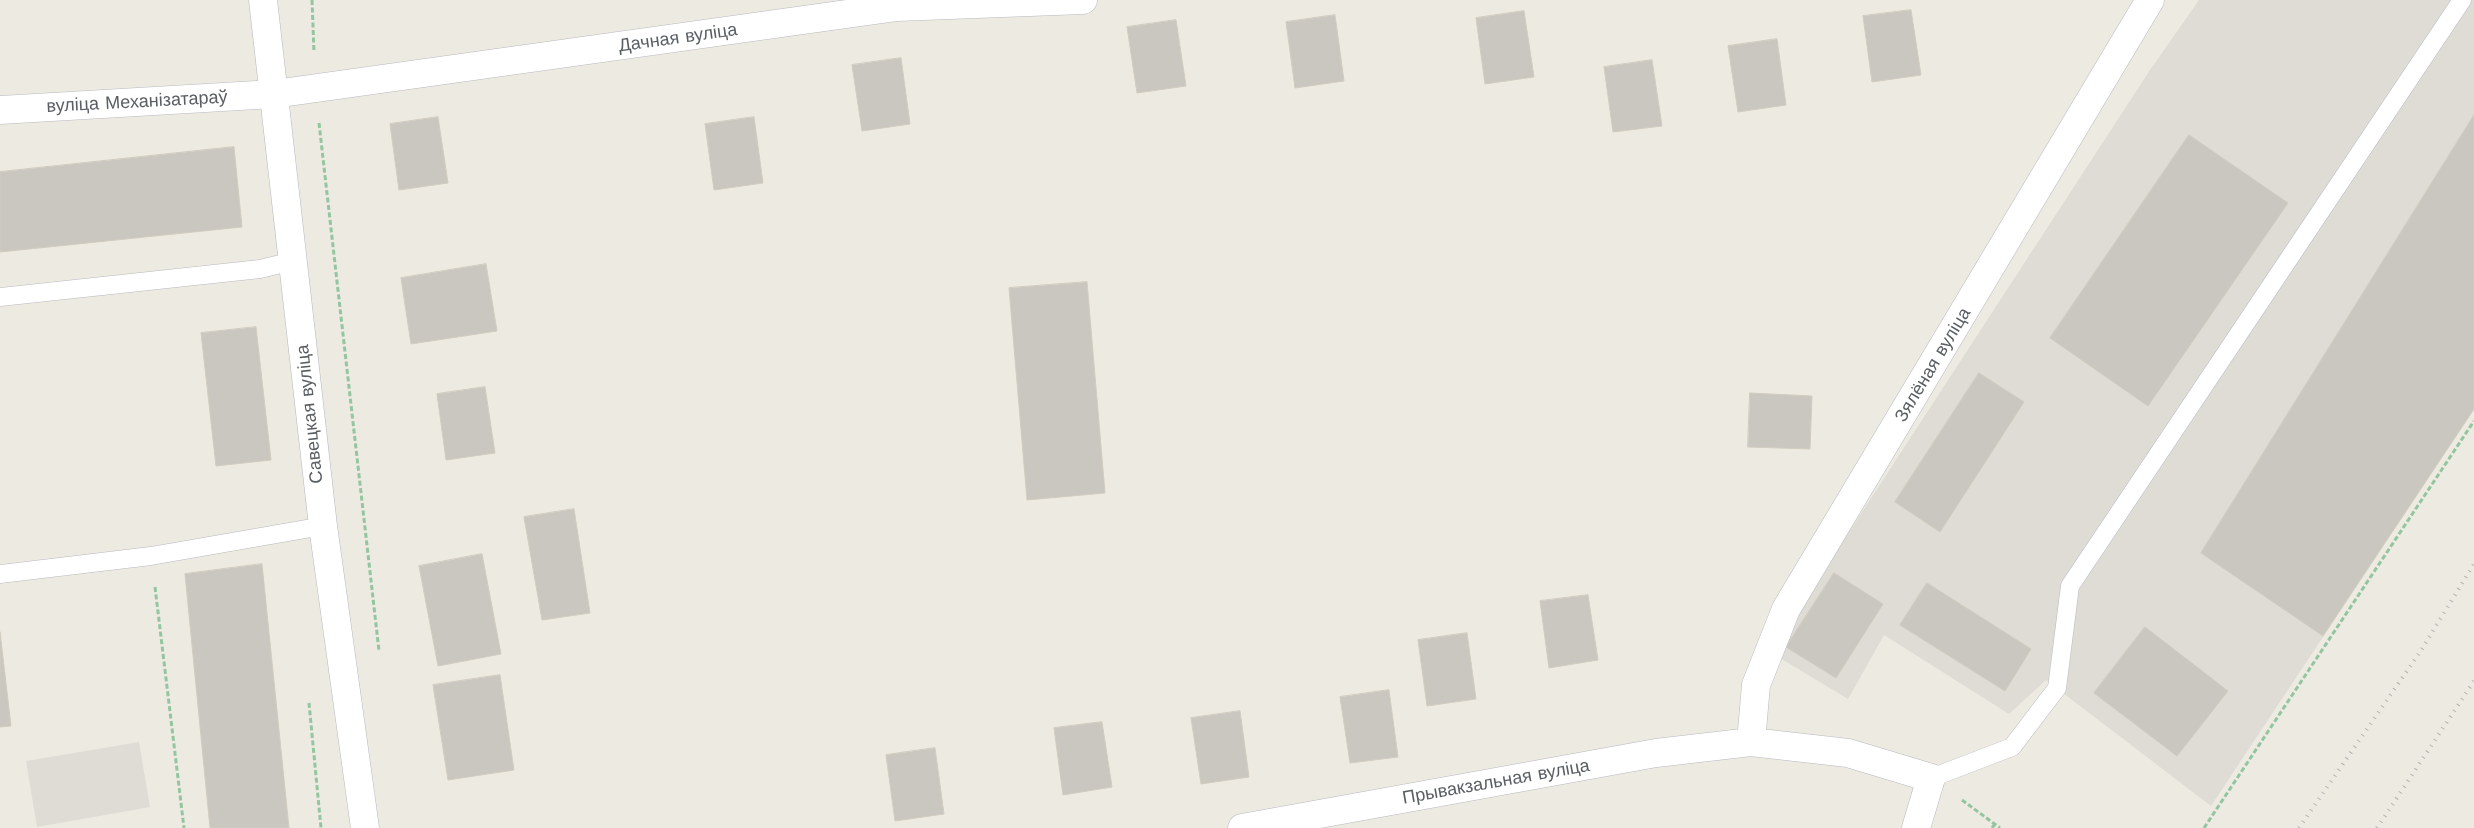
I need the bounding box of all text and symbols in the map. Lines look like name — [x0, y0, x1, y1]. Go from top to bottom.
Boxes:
street label: Дачная вуліца — [617, 19, 739, 57]
street label: вуліца Механізатараў — [46, 86, 228, 118]
street label: Зялёная вуліца — [1890, 304, 1976, 426]
street label: Савецкая вуліца — [292, 343, 328, 485]
street label: Прывакзальная вуліца — [1401, 755, 1591, 809]

